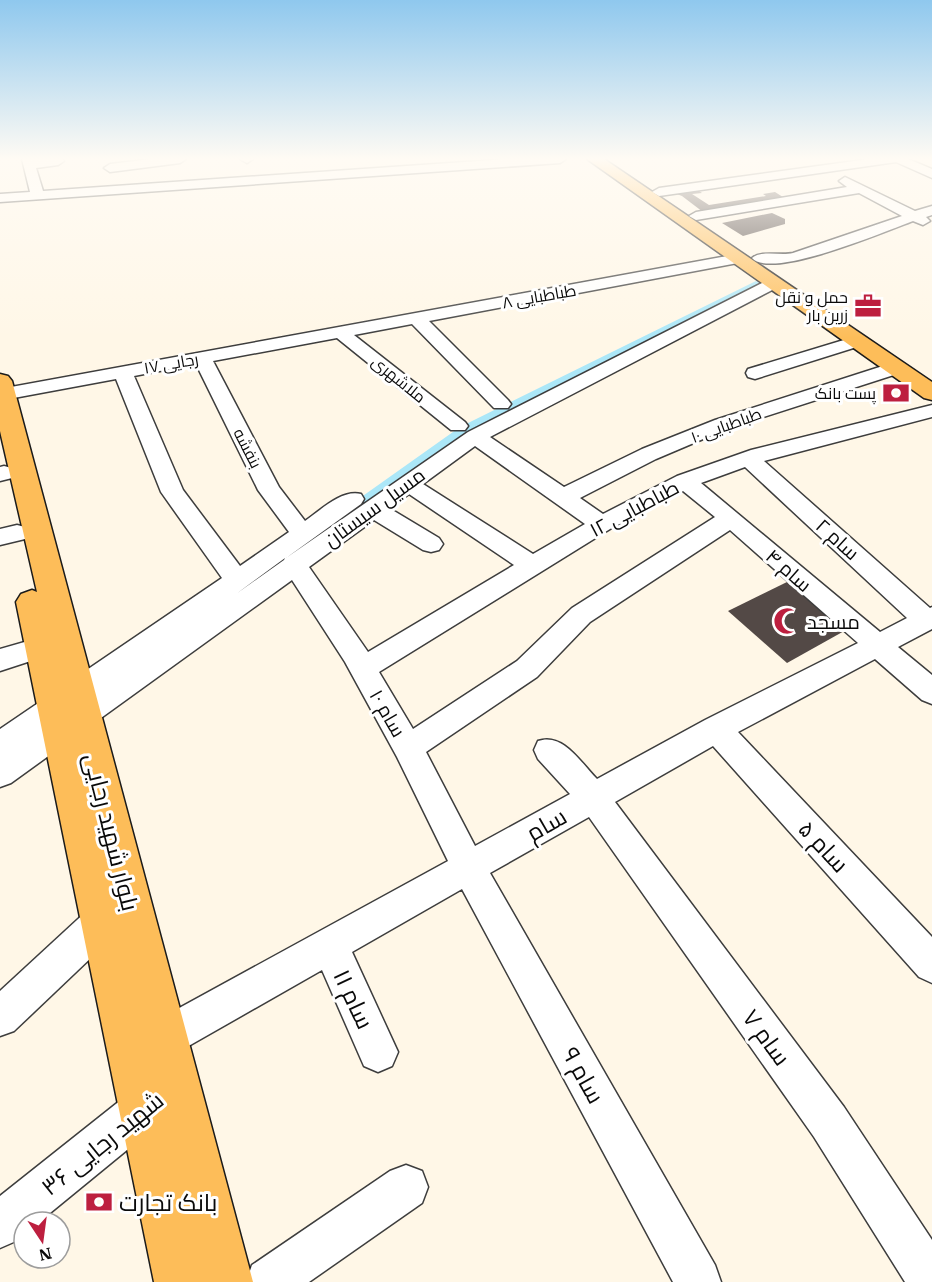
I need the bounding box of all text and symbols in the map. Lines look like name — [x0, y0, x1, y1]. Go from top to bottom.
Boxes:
street label: طباطبایی ۸ — [500, 280, 578, 313]
place label: حمل و نقل زرین بار — [775, 287, 848, 326]
office icon: حمل و نقل زرین بار — [853, 291, 883, 321]
street label: رجایی ۱۷ — [142, 348, 200, 379]
street label: ملاشهری — [367, 351, 430, 408]
bank icon: پست بانک — [881, 378, 911, 408]
place label: پست بانک — [815, 383, 877, 405]
street label: طباطبایی ۱۰ — [688, 403, 764, 448]
street label: بنفشه — [230, 425, 266, 471]
street label: مسیل سیستان — [318, 461, 430, 553]
street label: طباطبایی ۱۲ — [585, 473, 683, 543]
street label: سام ۲ — [810, 512, 866, 567]
street label: سام ۴ — [760, 542, 818, 598]
mosque icon: مسجد — [772, 606, 802, 636]
place label: مسجد — [807, 608, 860, 635]
street label: سام ۱۰ — [363, 684, 412, 742]
street label: بلوار شهید رجایی — [77, 750, 147, 914]
street label: سام — [520, 800, 573, 849]
street label: سام ۵ — [791, 813, 856, 880]
street label: سام ۱۱ — [325, 964, 382, 1034]
street label: سام ۷ — [735, 1002, 798, 1072]
street label: سام ۹ — [555, 1041, 613, 1109]
street label: شهید رجایی ۳۶ — [34, 1084, 170, 1202]
place label: بانک تجارت — [119, 1186, 217, 1218]
bank icon: بانک تجارت — [84, 1187, 114, 1217]
north arrow — [12, 1210, 72, 1270]
text: N — [37, 1243, 54, 1266]

